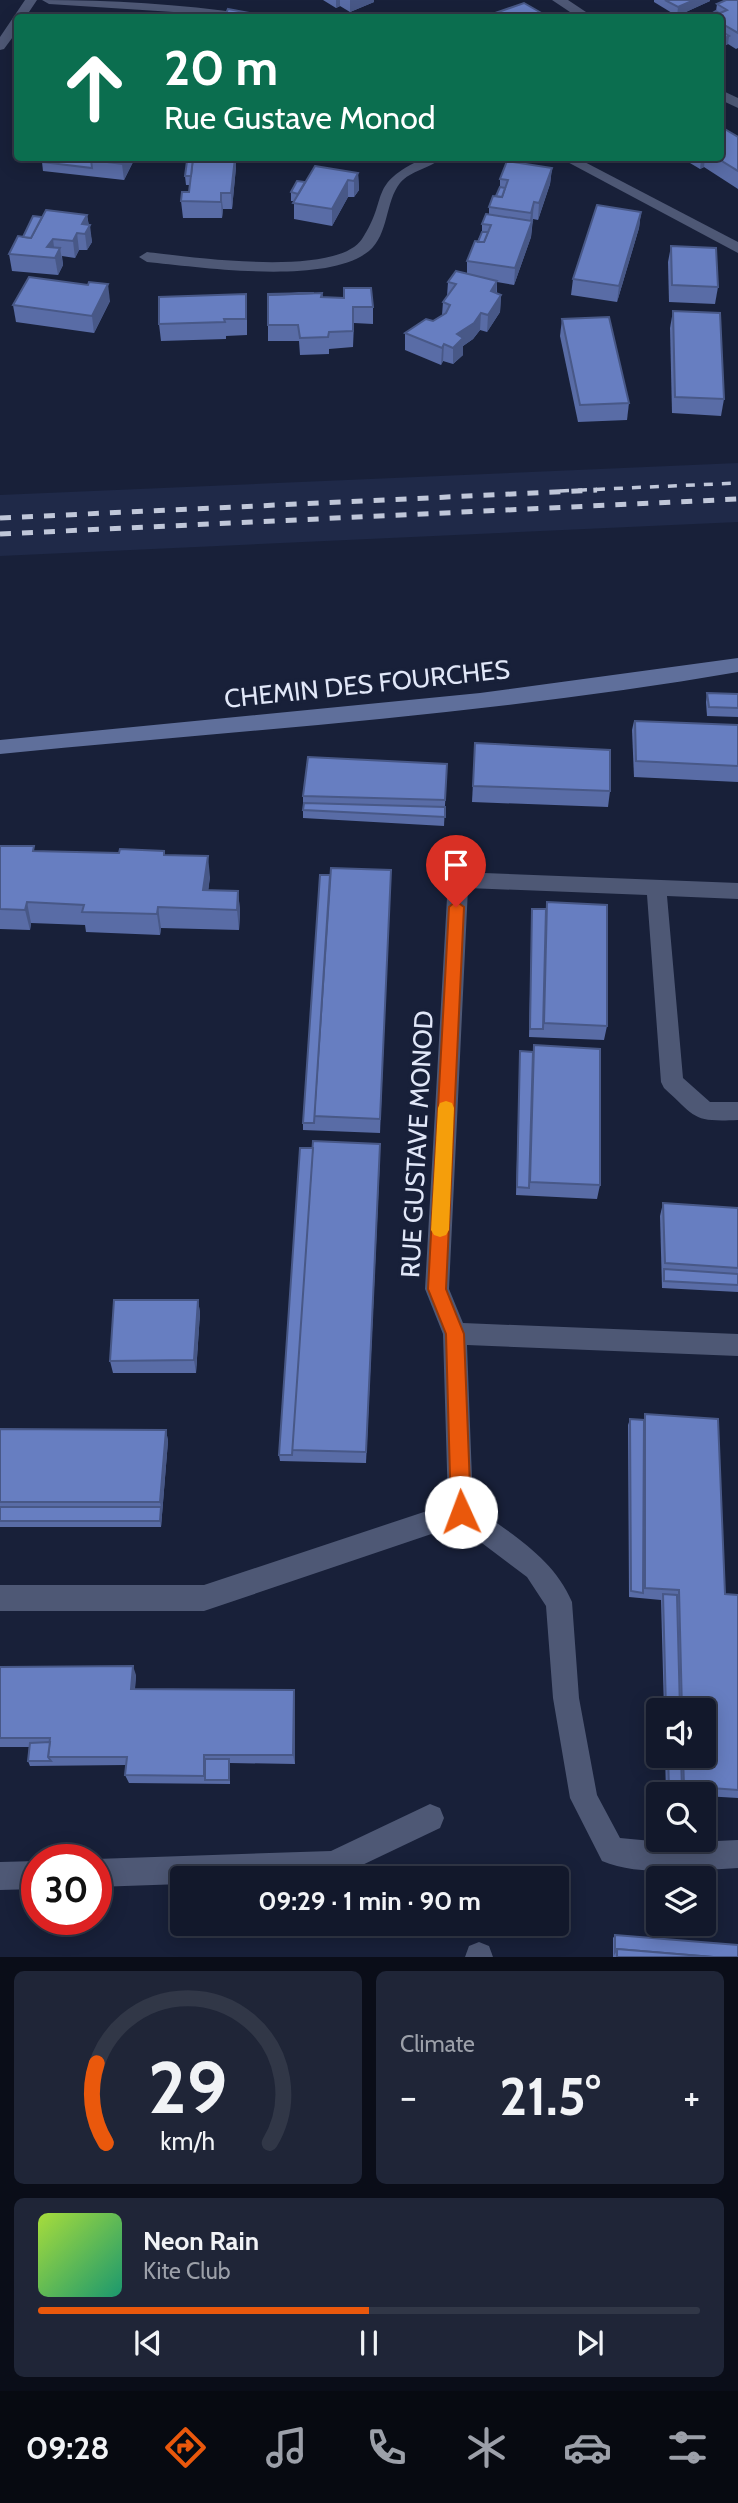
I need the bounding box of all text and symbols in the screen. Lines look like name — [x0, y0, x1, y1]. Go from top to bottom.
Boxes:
text: 20 m — [164, 38, 278, 97]
icon: ahead — [49, 42, 140, 133]
text: Rue Gustave Monod — [164, 98, 436, 137]
street label: CHEMIN DES FOURCHES — [223, 653, 511, 715]
pin — [426, 835, 486, 907]
icon: arrive — [437, 846, 475, 884]
street label: RUE GUSTAVE MONOD — [394, 1009, 440, 1279]
position arrow — [424, 1475, 498, 1549]
map controls — [646, 1698, 716, 1936]
button: sound — [646, 1698, 716, 1768]
button: search — [646, 1782, 716, 1852]
speed limit sign: 30 — [21, 1844, 112, 1935]
button: layers — [646, 1866, 716, 1936]
text: 09:29 · 1 min · 90 m — [258, 1885, 481, 1917]
text: Climate — [400, 2030, 475, 2058]
text: 29 — [148, 2044, 228, 2132]
text: 21.5° — [499, 2065, 601, 2128]
text: − — [400, 2073, 417, 2120]
text: + — [683, 2073, 700, 2120]
text: km/h — [161, 2126, 215, 2156]
text: Neon Rain — [143, 2225, 259, 2257]
text: Kite Club — [143, 2257, 230, 2285]
icon: previous — [129, 2324, 167, 2362]
icon: pause — [350, 2324, 388, 2362]
icon: next — [571, 2324, 609, 2362]
icon: directions — [161, 2423, 210, 2472]
icon: music — [262, 2423, 311, 2472]
icon: phone — [362, 2423, 411, 2472]
icon: climate — [462, 2423, 511, 2472]
icon: car — [563, 2423, 612, 2472]
icon: filters — [663, 2423, 712, 2472]
text: 09:28 — [26, 2428, 110, 2467]

